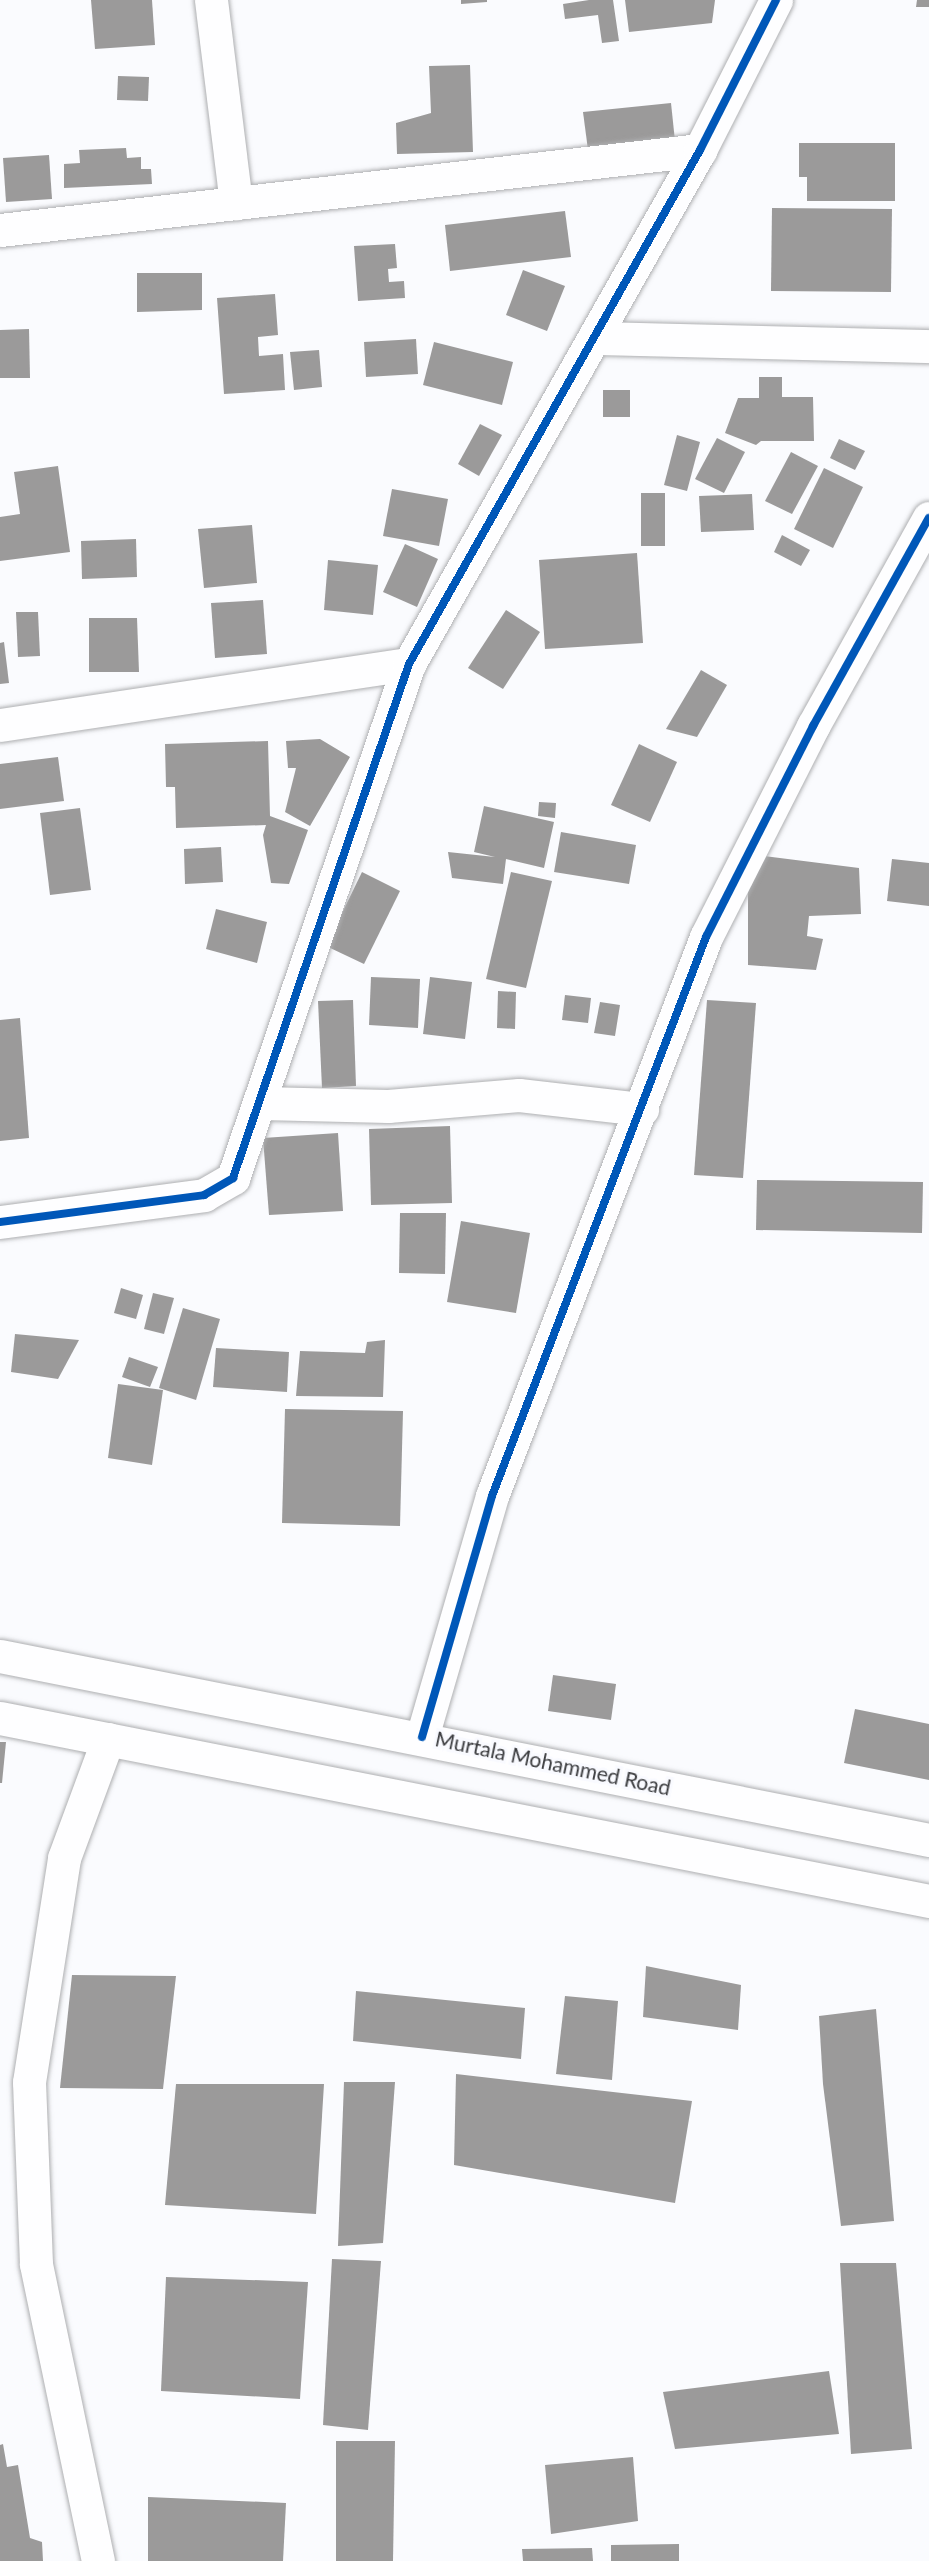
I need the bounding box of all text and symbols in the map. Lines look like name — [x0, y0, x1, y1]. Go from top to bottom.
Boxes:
street label: Murtala Mohammed Road — [433, 1726, 673, 1800]

